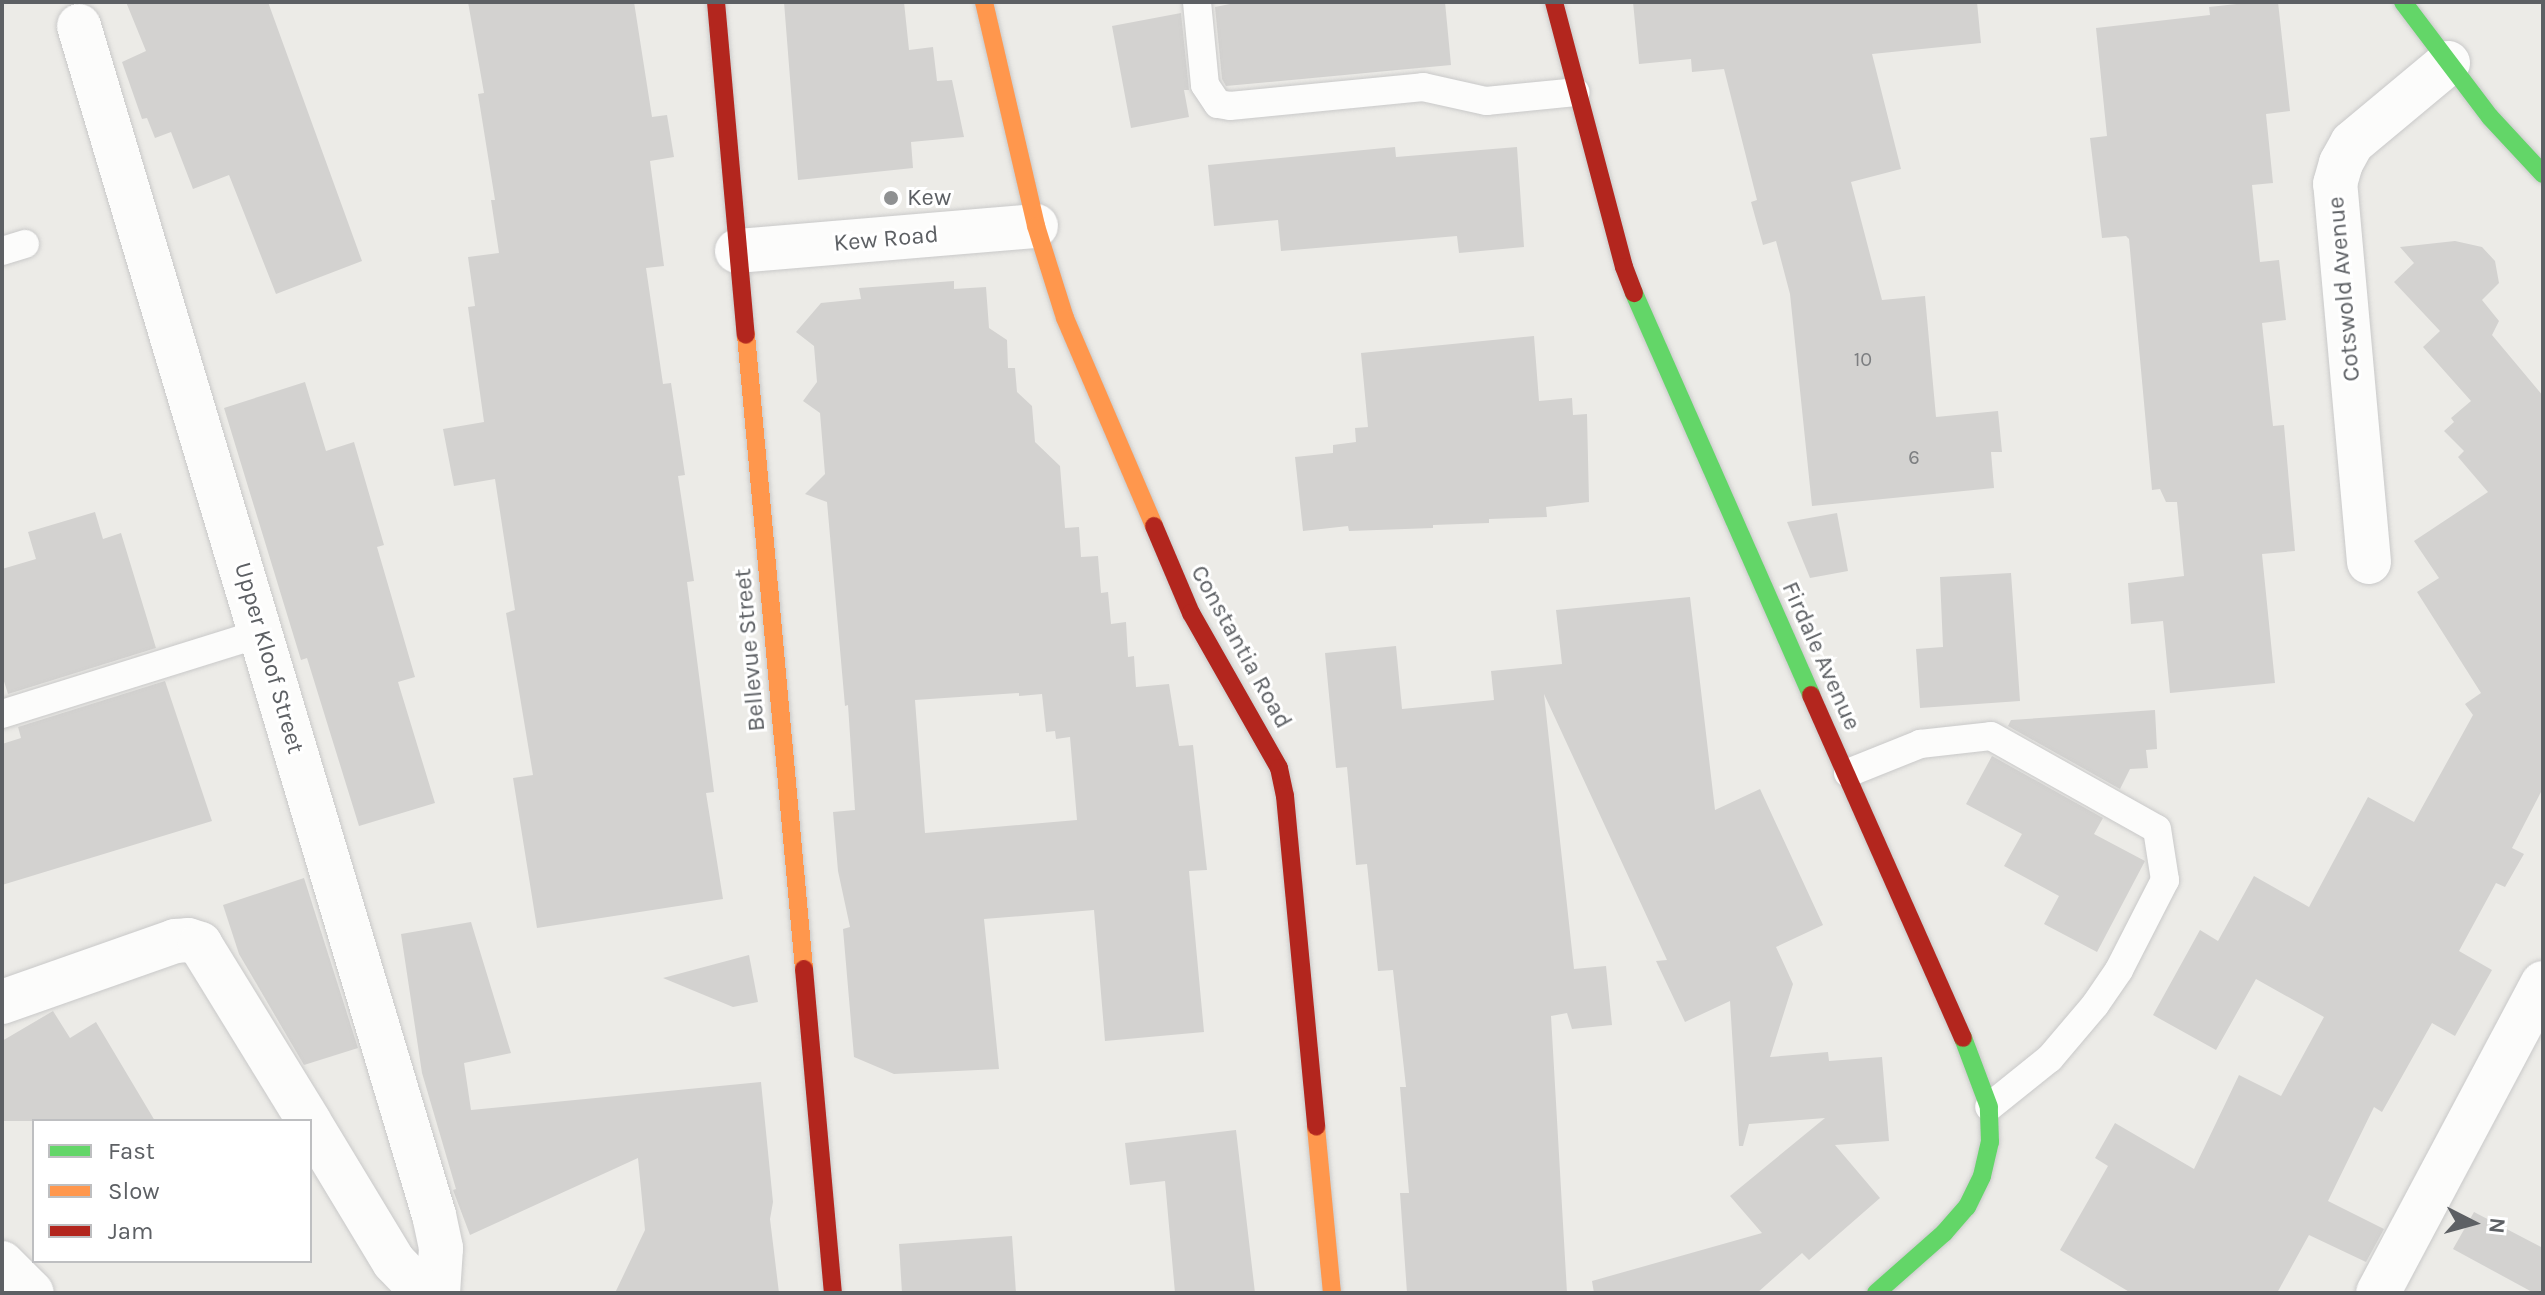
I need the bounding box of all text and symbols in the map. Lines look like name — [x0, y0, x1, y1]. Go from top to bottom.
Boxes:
place label: Kew — [907, 184, 951, 212]
marker: Kew — [882, 189, 900, 207]
street label: Cotswold Avenue — [2322, 195, 2366, 383]
street label: Kew Road — [832, 220, 940, 258]
house number: 10 — [1854, 347, 1872, 371]
house number: 6 — [1908, 445, 1920, 469]
street label: Upper Kloof Street — [228, 559, 310, 757]
street label: Constantia Road — [1184, 560, 1298, 734]
street label: Bellevue Street — [729, 567, 771, 733]
street label: Firdale Avenue — [1775, 577, 1867, 735]
legend — [32, 1119, 312, 1263]
text: Fast — [108, 1137, 155, 1165]
text: Slow — [108, 1177, 160, 1205]
north arrow — [2433, 1183, 2513, 1263]
text: N — [2483, 1216, 2511, 1235]
text: Jam — [108, 1217, 153, 1245]

